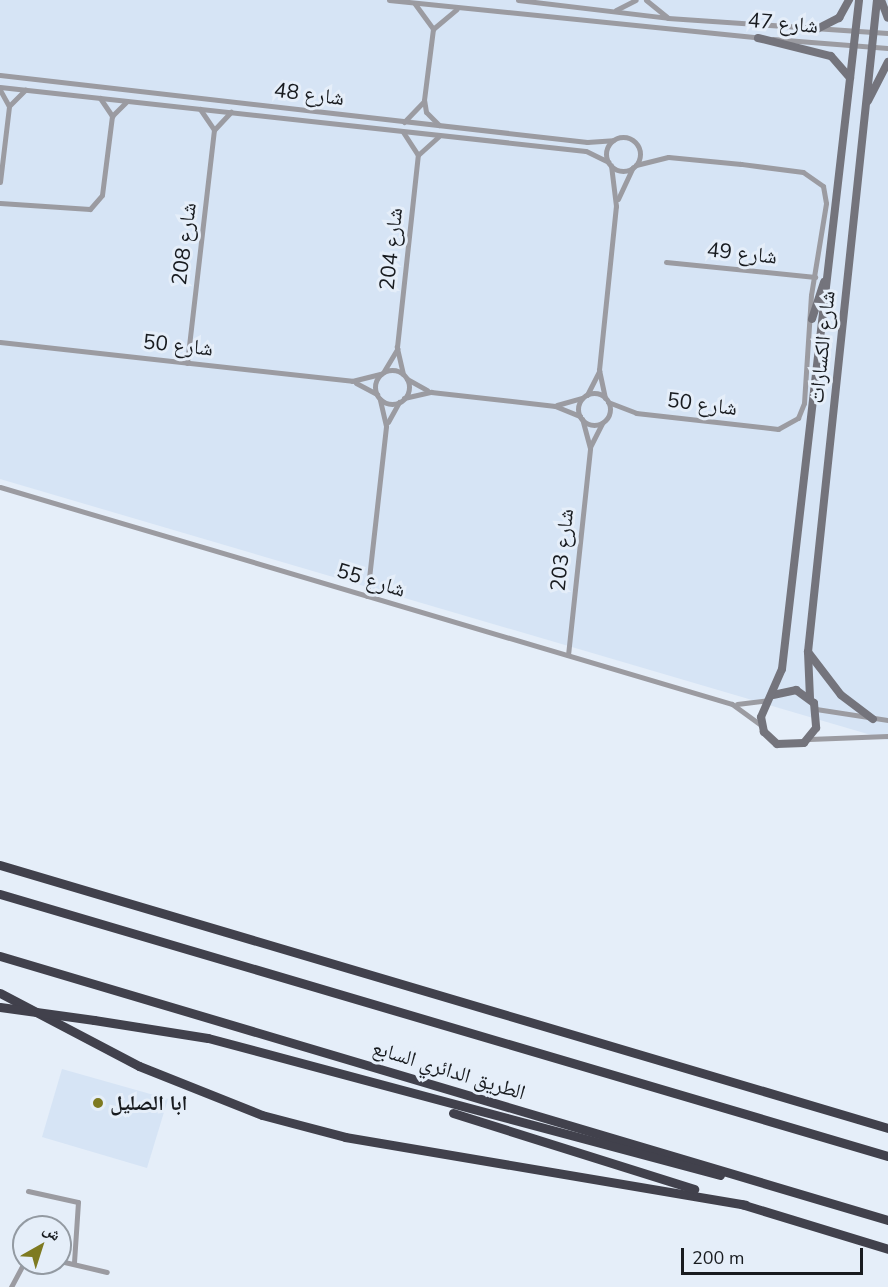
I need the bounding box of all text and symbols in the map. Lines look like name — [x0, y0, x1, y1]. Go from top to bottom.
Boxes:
street label: شارع 47 — [747, 7, 819, 39]
street label: شارع 48 — [272, 77, 346, 111]
street label: شارع 208 — [166, 201, 202, 287]
street label: شارع 204 — [374, 206, 408, 292]
street label: شارع 49 — [706, 237, 778, 269]
street label: شارع الكسارات — [804, 290, 840, 404]
street label: شارع 50 — [142, 329, 214, 361]
street label: شارع 50 — [665, 387, 739, 421]
street label: شارع 203 — [545, 507, 579, 593]
street label: شارع 55 — [334, 558, 408, 602]
street label: الطريق الدائري السابع — [369, 1035, 529, 1105]
place label: ابا الصليل — [110, 1090, 187, 1116]
marker: ابا الصليل — [91, 1096, 105, 1110]
north arrow — [12, 1215, 72, 1275]
text: ش — [39, 1219, 66, 1246]
scale bar — [684, 1236, 866, 1274]
text: 200 m — [692, 1246, 744, 1270]

